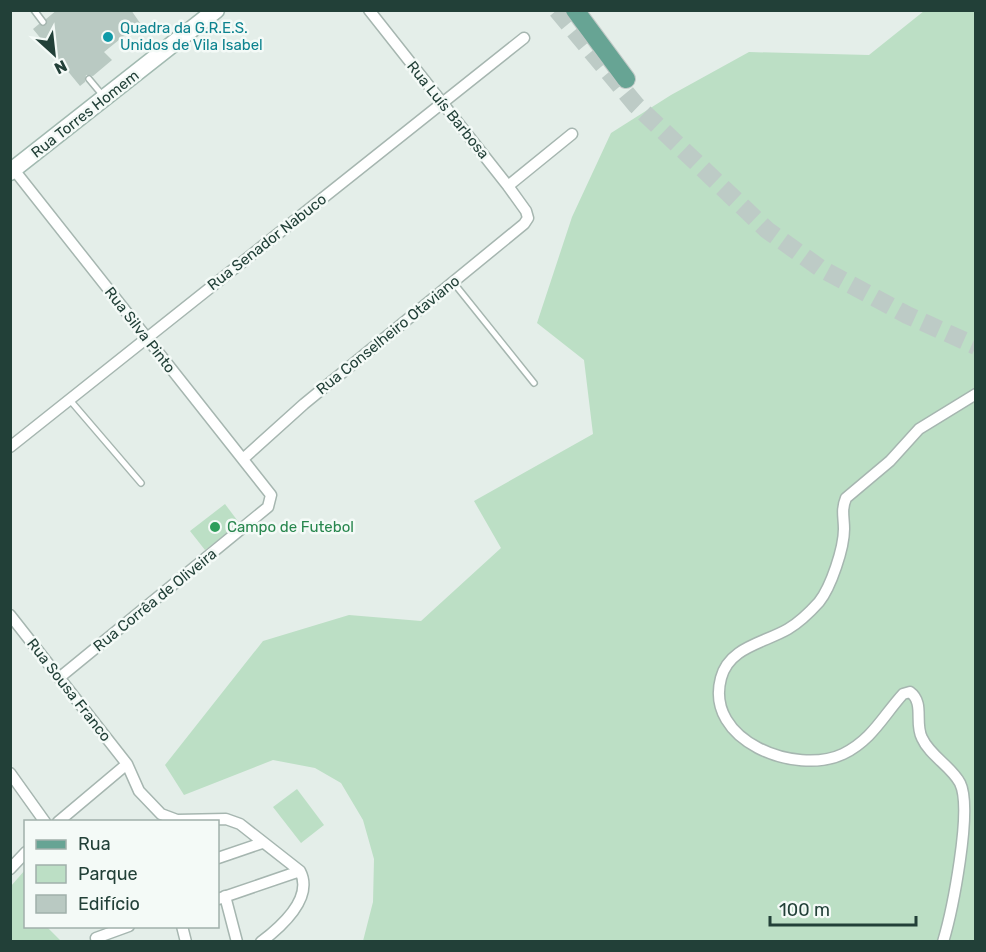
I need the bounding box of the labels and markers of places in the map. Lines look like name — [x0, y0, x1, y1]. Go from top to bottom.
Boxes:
place label: Quadra da G.R.E.S. Unidos de Vila Isabel — [120, 19, 263, 54]
marker: Quadra da G.R.E.S. Unidos de Vila Isabel — [101, 30, 115, 44]
place label: Campo de Futebol — [227, 518, 354, 536]
marker: Campo de Futebol — [208, 520, 222, 534]

